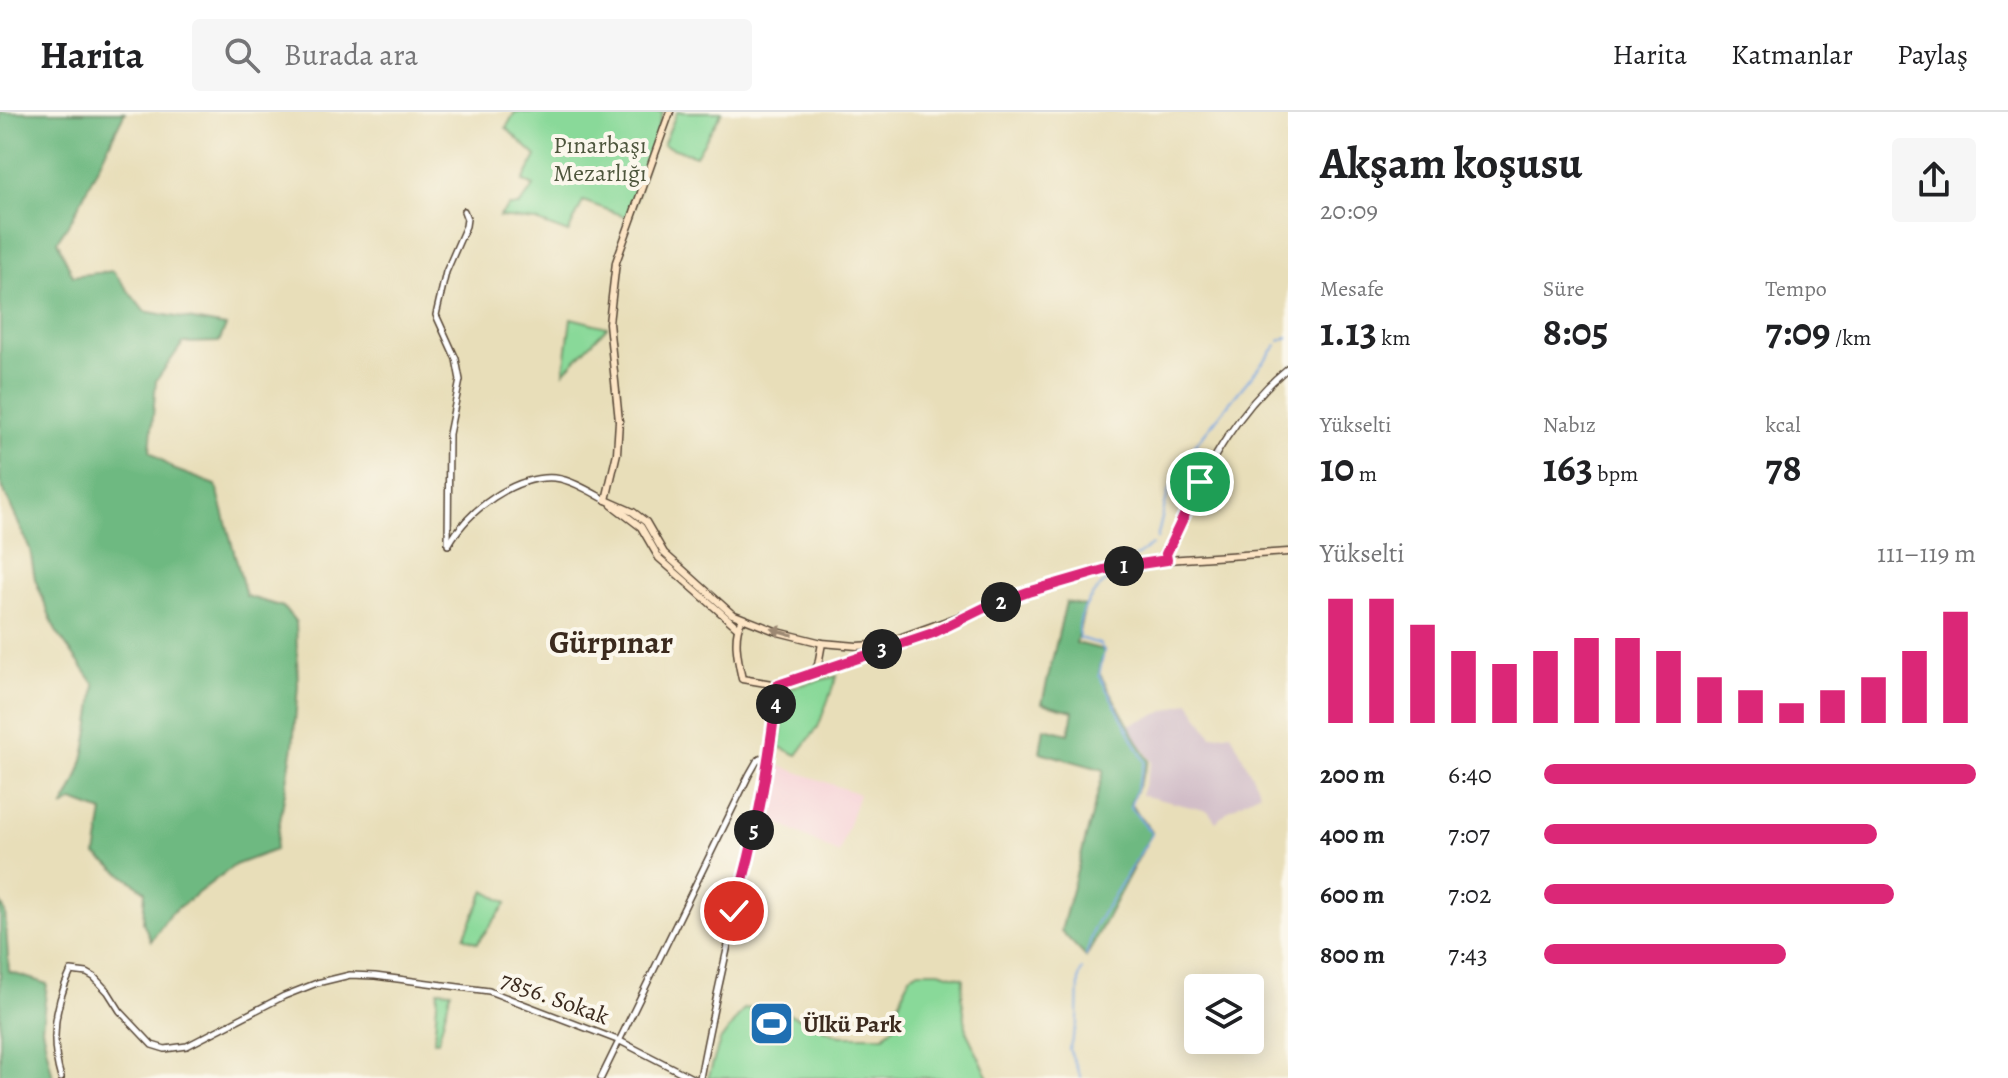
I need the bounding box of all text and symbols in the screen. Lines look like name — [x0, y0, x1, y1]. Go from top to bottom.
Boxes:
search box — [192, 19, 752, 91]
text: Harita — [40, 29, 144, 81]
icon: search — [220, 33, 264, 77]
text: Burada ara — [284, 35, 418, 75]
text: Harita — [1613, 36, 1687, 74]
text: Katmanlar — [1731, 36, 1853, 74]
text: Paylaş — [1897, 36, 1968, 74]
park label: Pınarbaşı Mezarlığı — [553, 129, 647, 189]
text: Akşam koşusu — [1320, 133, 1582, 193]
button: share — [1892, 138, 1976, 222]
text: 20:09 — [1320, 193, 1378, 228]
text: Mesafe — [1320, 274, 1384, 304]
text: Süre — [1543, 274, 1584, 304]
text: Tempo — [1765, 274, 1827, 304]
text: 1.13 — [1320, 304, 1377, 359]
text: 8:05 — [1543, 304, 1609, 359]
text: 7:09 — [1765, 304, 1831, 359]
text: km — [1377, 323, 1410, 353]
text: /km — [1831, 323, 1871, 353]
text: Yükselti — [1320, 410, 1392, 440]
text: Nabız — [1543, 410, 1596, 440]
text: kcal — [1765, 410, 1801, 440]
text: 10 — [1320, 440, 1354, 495]
text: 163 — [1543, 440, 1593, 495]
text: 78 — [1765, 440, 1802, 495]
pin — [1166, 448, 1234, 516]
text: m — [1354, 459, 1377, 489]
text: bpm — [1593, 459, 1638, 489]
icon: arrive — [1178, 460, 1222, 504]
text: Yükselti — [1320, 536, 1405, 571]
text: 111–119 m — [1877, 536, 1976, 571]
pin: 1 — [1104, 546, 1144, 586]
text: 1 — [1120, 551, 1128, 581]
pin: 2 — [981, 582, 1021, 622]
text: 2 — [996, 587, 1006, 617]
district label: Gürpınar — [549, 620, 673, 664]
one-way arrow — [769, 625, 793, 638]
pin: 3 — [862, 629, 902, 669]
text: 3 — [877, 634, 887, 664]
pin: 4 — [756, 684, 796, 724]
text: 4 — [771, 689, 781, 719]
text: 200 m — [1320, 757, 1385, 792]
text: 6:40 — [1448, 757, 1492, 792]
pin: 5 — [734, 810, 774, 850]
text: 5 — [749, 815, 759, 845]
text: 400 m — [1320, 817, 1385, 852]
text: 7:07 — [1448, 817, 1490, 852]
pin — [700, 877, 768, 945]
text: 600 m — [1320, 877, 1385, 912]
text: 7:02 — [1448, 877, 1491, 912]
icon: check — [712, 889, 756, 933]
text: 800 m — [1320, 937, 1385, 972]
text: 7:43 — [1448, 937, 1488, 972]
street label: 7856. Sokak — [496, 964, 614, 1032]
map controls — [1184, 974, 1264, 1054]
button: layers — [1184, 974, 1264, 1054]
sports icon: Ülkü Park — [748, 1000, 796, 1048]
place label: Ülkü Park — [803, 1008, 902, 1040]

